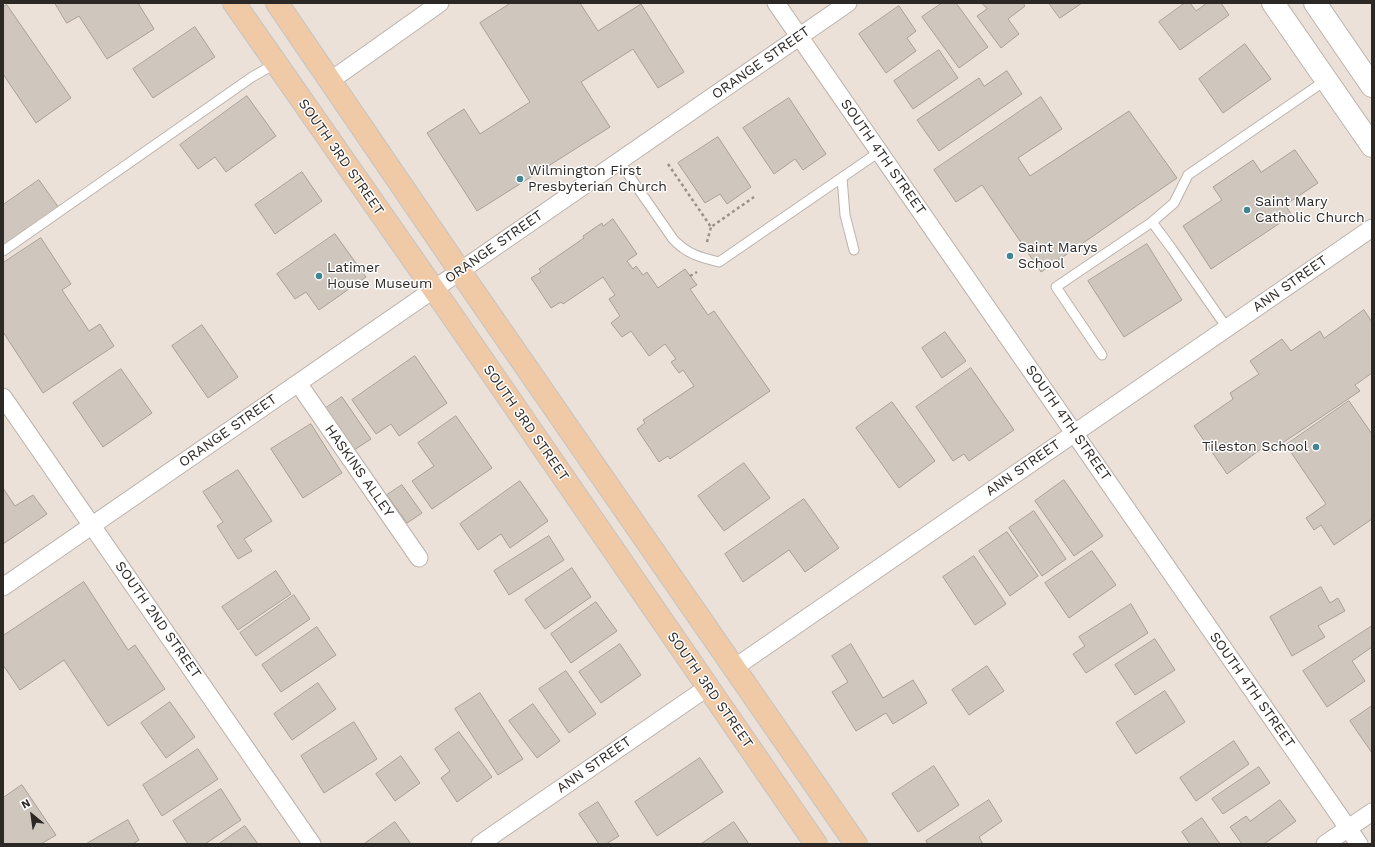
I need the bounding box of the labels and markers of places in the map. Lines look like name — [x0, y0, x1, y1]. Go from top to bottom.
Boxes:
place label: Wilmington First Presbyterian Church — [528, 163, 667, 196]
marker: Wilmington First Presbyterian Church — [515, 174, 525, 184]
place label: Saint Mary Catholic Church — [1255, 194, 1365, 226]
marker: Saint Mary Catholic Church — [1242, 205, 1252, 215]
place label: Saint Marys School — [1018, 240, 1098, 272]
marker: Saint Marys School — [1005, 251, 1015, 261]
place label: Latimer House Museum — [327, 260, 432, 292]
marker: Latimer House Museum — [314, 271, 324, 281]
place label: Tileston School — [1202, 439, 1308, 455]
marker: Tileston School — [1311, 442, 1321, 452]

